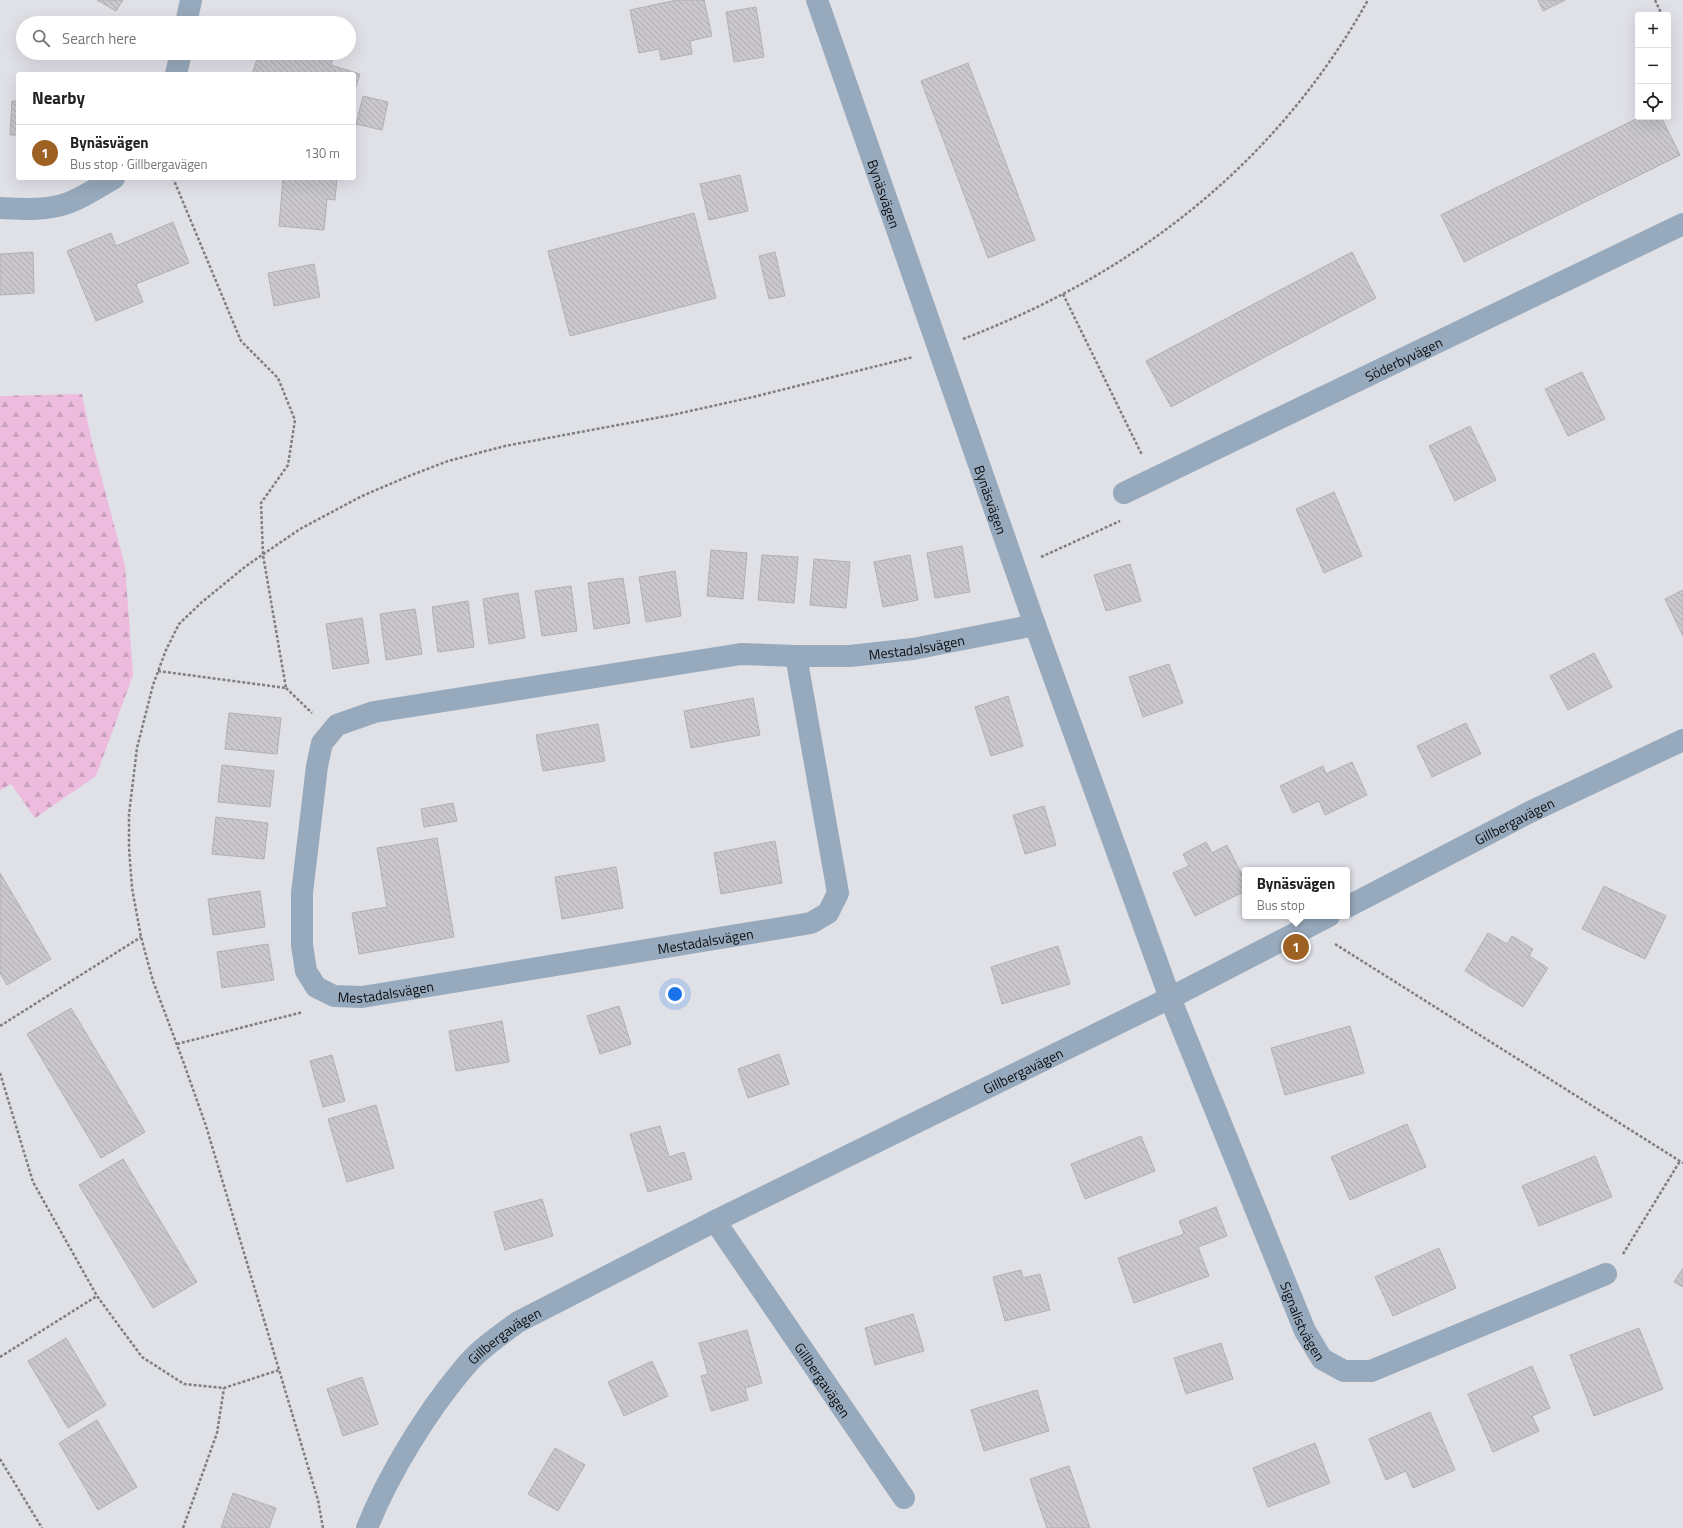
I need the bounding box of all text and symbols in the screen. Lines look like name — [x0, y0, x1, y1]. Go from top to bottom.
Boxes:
map controls — [1635, 12, 1671, 120]
button: + — [1635, 12, 1671, 48]
search box — [16, 16, 356, 60]
icon: search — [30, 27, 52, 49]
text: Search here — [62, 27, 136, 50]
button: − — [1635, 48, 1671, 84]
button: locate — [1635, 84, 1671, 120]
text: Nearby — [32, 85, 85, 111]
text: Bynäsvägen — [70, 131, 149, 154]
text: 1 — [41, 143, 49, 163]
text: 130 m — [304, 143, 340, 163]
text: Bus stop · Gillbergavägen — [70, 154, 207, 174]
street label: Bynäsvägen — [863, 156, 906, 231]
street label: Söderbyvägen — [1361, 331, 1446, 386]
street label: Bynäsvägen — [969, 462, 1013, 537]
street label: Mestadalsvägen — [868, 629, 966, 664]
street label: Gillbergavägen — [1470, 792, 1557, 850]
popup — [1242, 867, 1350, 919]
text: Bynäsvägen — [1257, 872, 1335, 895]
text: Bus stop — [1257, 895, 1305, 915]
street label: Mestadalsvägen — [656, 922, 755, 959]
pin: 1 — [1283, 932, 1309, 962]
street label: Mestadalsvägen — [337, 975, 435, 1008]
your location — [665, 984, 685, 1004]
street label: Gillbergavägen — [979, 1042, 1066, 1099]
street label: Signalistvägen — [1275, 1278, 1331, 1365]
street label: Gillbergavägen — [462, 1301, 545, 1369]
street label: Gillbergavägen — [790, 1338, 856, 1421]

